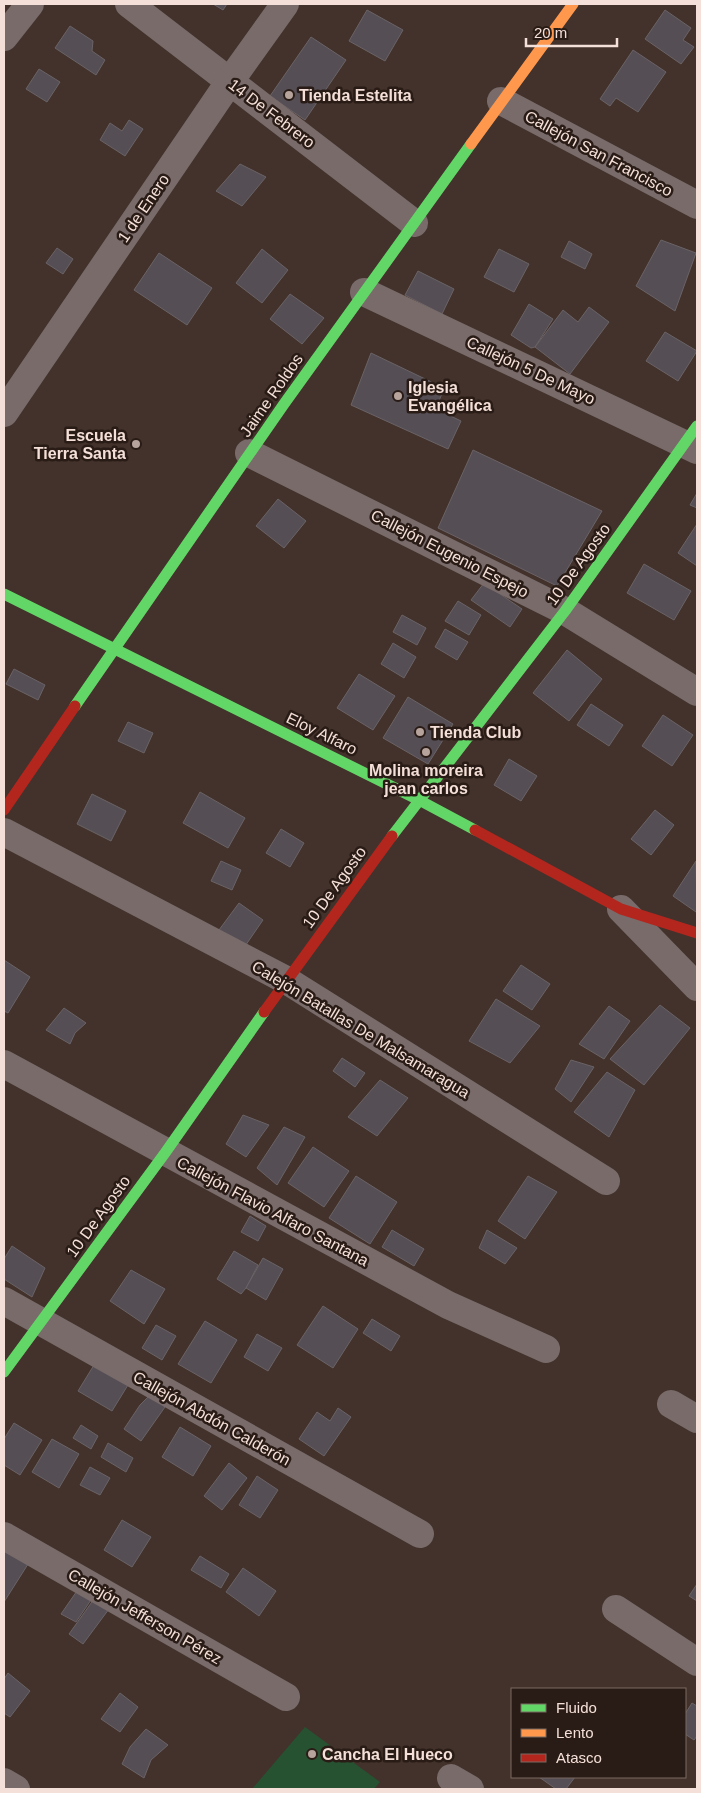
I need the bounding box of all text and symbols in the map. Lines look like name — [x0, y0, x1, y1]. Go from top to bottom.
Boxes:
scale bar — [526, 15, 617, 47]
text: 20 m — [534, 24, 567, 41]
street label: 14 De Febrero — [225, 76, 318, 151]
place label: Tienda Estelita — [299, 87, 412, 104]
marker: Tienda Estelita — [283, 89, 295, 101]
street label: Callejón San Francisco — [522, 107, 675, 200]
street label: 1 de Enero — [114, 171, 172, 245]
street label: Callejón 5 De Mayo — [464, 333, 598, 408]
street label: Jaime Roldos — [237, 351, 306, 440]
place label: Iglesia Evangélica — [408, 379, 492, 414]
marker: Iglesia Evangélica — [392, 390, 404, 402]
place label: Escuela Tierra Santa — [34, 427, 126, 462]
marker: Escuela Tierra Santa — [130, 438, 142, 450]
street label: Callejón Eugenio Espejo — [368, 506, 531, 601]
street label: 10 De Agosto — [543, 520, 614, 608]
street label: Eloy Alfaro — [284, 709, 360, 758]
place label: Tienda Club — [430, 724, 521, 741]
marker: Tienda Club — [414, 726, 426, 738]
marker: Molina moreira jean carlos — [420, 746, 432, 758]
place label: Molina moreira jean carlos — [369, 762, 483, 797]
street label: 10 De Agosto — [299, 843, 370, 931]
street label: Calejón Batallas De Malsamaragua — [249, 958, 473, 1101]
street label: Callejón Flavio Alfaro Santana — [174, 1154, 371, 1269]
street label: 10 De Agosto — [63, 1172, 134, 1260]
street label: Callejón Abdón Calderón — [130, 1368, 293, 1469]
street label: Callejón Jefferson Pérez — [65, 1566, 224, 1667]
legend — [511, 1688, 686, 1778]
text: Fluido — [556, 1699, 597, 1716]
text: Lento — [556, 1724, 594, 1741]
place label: Cancha El Hueco — [322, 1746, 453, 1763]
marker: Cancha El Hueco — [306, 1748, 318, 1760]
text: Atasco — [556, 1749, 602, 1766]

